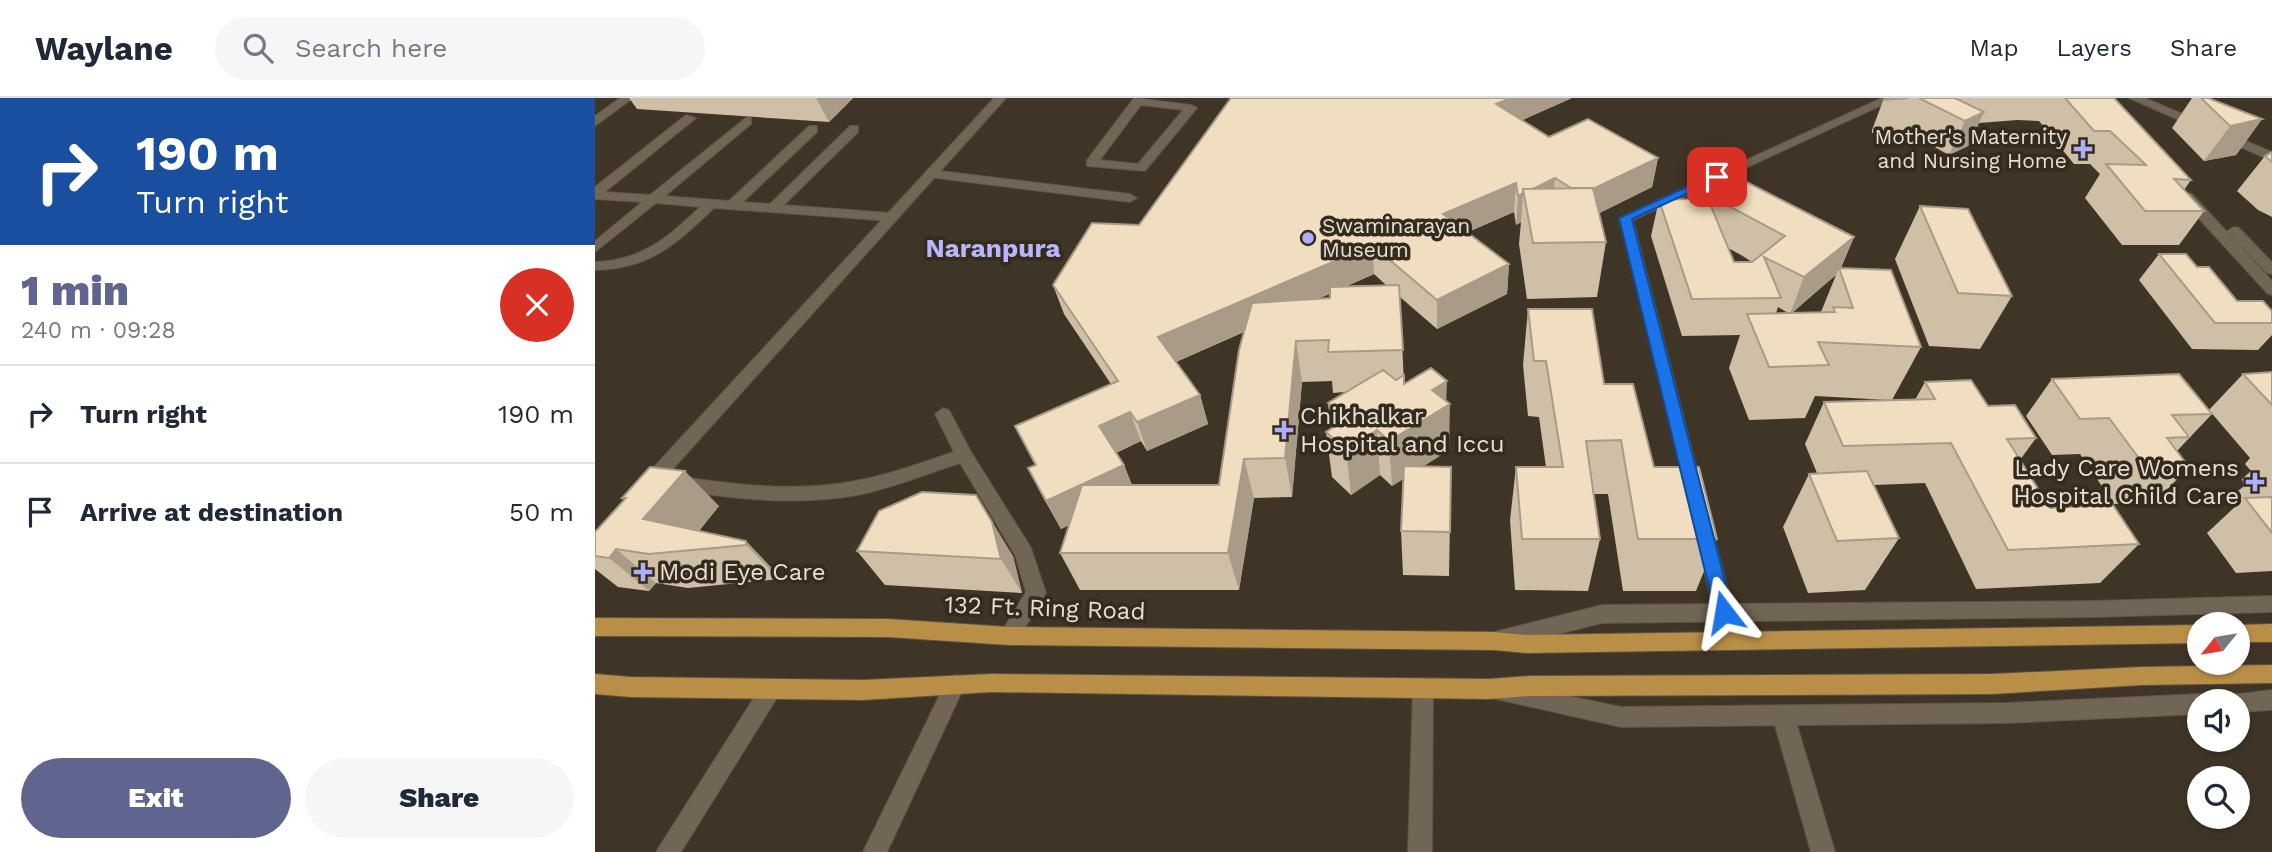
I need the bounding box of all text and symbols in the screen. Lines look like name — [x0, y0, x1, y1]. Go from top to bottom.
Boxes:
search box — [215, 17, 705, 80]
text: Waylane — [35, 29, 173, 68]
icon: search — [239, 29, 277, 67]
text: Search here — [295, 33, 447, 63]
text: Map — [1970, 34, 2018, 62]
text: Layers — [2056, 34, 2132, 62]
text: Share — [2170, 34, 2237, 62]
text: 190 m — [136, 124, 279, 182]
place label: Mother's Maternity and Nursing Home — [1874, 124, 2067, 173]
icon: right — [21, 126, 112, 217]
marker: Mother's Maternity and Nursing Home — [2073, 139, 2093, 159]
pin — [1687, 147, 1747, 207]
icon: arrive — [1698, 158, 1736, 196]
text: Turn right — [136, 183, 288, 221]
place label: Swaminarayan Museum — [1322, 213, 1470, 262]
marker: Swaminarayan Museum — [1300, 230, 1316, 246]
district label: Naranpura — [926, 233, 1060, 263]
text: 1 min — [21, 266, 129, 315]
button: close — [500, 268, 574, 342]
text: 240 m · 09:28 — [21, 317, 176, 344]
icon: right — [21, 395, 59, 433]
text: Turn right — [80, 399, 207, 429]
text: 190 m — [498, 399, 574, 429]
place label: Chikhalkar Hospital and Iccu — [1300, 402, 1505, 458]
marker: Chikhalkar Hospital and Iccu — [1274, 420, 1294, 440]
place label: Lady Care Womens Hospital Child Care — [2013, 454, 2239, 510]
marker: Lady Care Womens Hospital Child Care — [2245, 472, 2265, 492]
icon: arrive — [21, 493, 59, 531]
text: Arrive at destination — [80, 497, 343, 527]
text: 50 m — [509, 497, 574, 527]
place label: Modi Eye Care — [659, 558, 826, 586]
marker: Modi Eye Care — [633, 562, 653, 582]
position arrow — [1687, 575, 1761, 649]
street label: 132 Ft. Ring Road — [944, 590, 1146, 626]
north arrow — [2187, 612, 2251, 676]
map controls — [2187, 612, 2250, 829]
button: sound — [2187, 689, 2250, 752]
button: Exit — [21, 758, 291, 838]
button: Share — [305, 758, 574, 838]
button: search — [2187, 766, 2250, 829]

